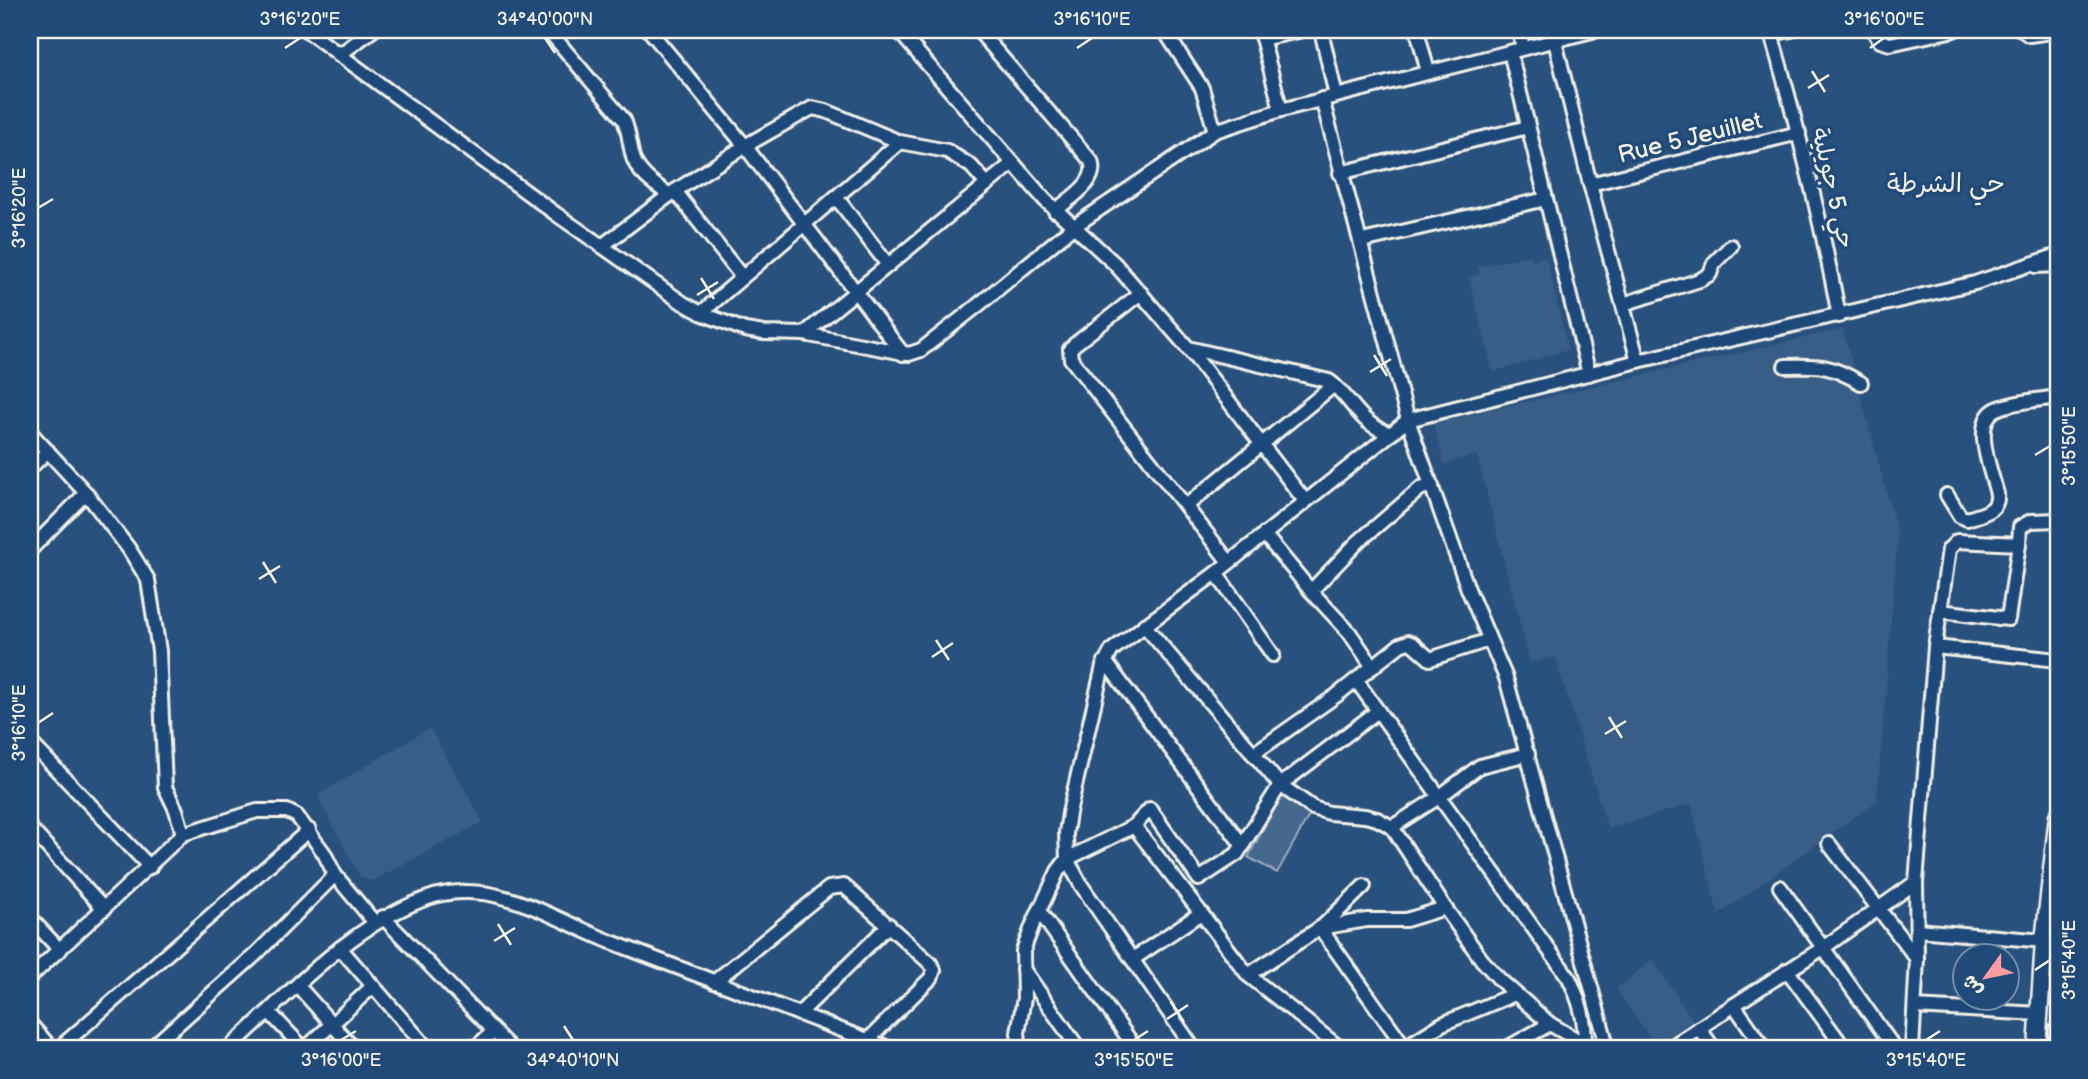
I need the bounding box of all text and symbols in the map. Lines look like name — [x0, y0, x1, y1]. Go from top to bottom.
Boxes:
text: 3°16'20"E — [260, 9, 341, 30]
text: 34°40'00"N — [497, 9, 593, 30]
text: 3°16'10"E — [1053, 9, 1131, 30]
text: 3°16'00"E — [1844, 9, 1925, 30]
street label: Rue 5 Jeuillet — [1615, 106, 1766, 170]
street label: حي 5 جويلية — [1799, 125, 1861, 253]
text: 3°16'20"E — [9, 167, 30, 248]
district label: حي الشرطة — [1887, 169, 2005, 206]
text: 3°15'50"E — [2059, 406, 2080, 486]
text: 3°16'10"E — [9, 684, 30, 762]
text: 3°15'40"E — [2059, 920, 2080, 1000]
north arrow — [1952, 942, 2022, 1012]
text: ش — [1958, 970, 1988, 1000]
text: 3°16'00"E — [301, 1050, 382, 1071]
text: 34°40'10"N — [526, 1050, 620, 1071]
text: 3°15'50"E — [1094, 1050, 1174, 1071]
text: 3°15'40"E — [1886, 1050, 1966, 1071]

